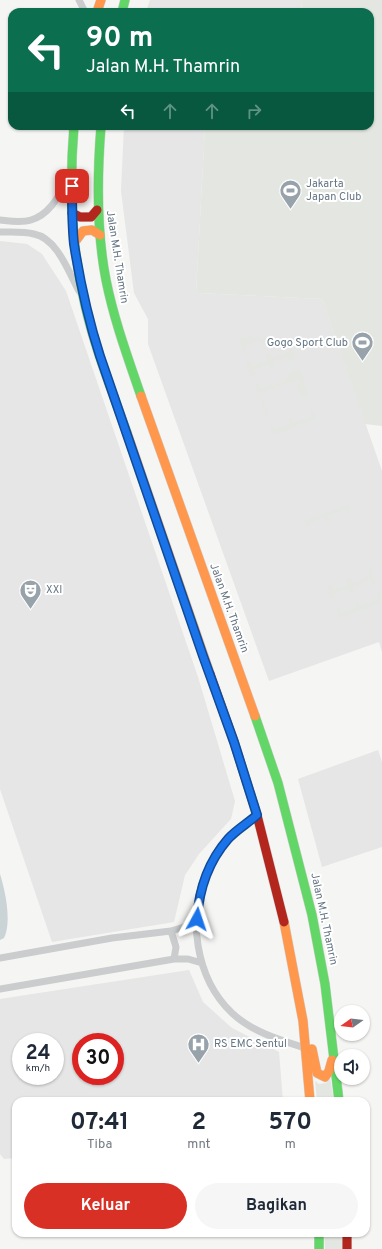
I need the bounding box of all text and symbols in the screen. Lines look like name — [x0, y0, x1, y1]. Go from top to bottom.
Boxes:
text: 90 m — [86, 21, 153, 57]
icon: left — [20, 24, 72, 76]
text: Jalan M.H. Thamrin — [86, 56, 240, 79]
icon: left — [117, 100, 139, 122]
icon: ahead — [159, 100, 181, 122]
icon: ahead — [201, 100, 223, 122]
icon: right — [243, 100, 265, 122]
pin — [55, 169, 89, 203]
icon: arrive — [61, 175, 83, 197]
sports icon: Jakarta Japan Club — [278, 177, 304, 210]
place label: Jakarta Japan Club — [306, 177, 361, 204]
street label: Jalan M.H. Thamrin — [103, 209, 131, 305]
sports icon: Gogo Sport Club — [350, 330, 376, 363]
place label: Gogo Sport Club — [267, 336, 348, 350]
street label: Jalan M.H. Thamrin — [206, 561, 252, 655]
theatre icon: XXI — [17, 577, 43, 610]
place label: XXI — [46, 583, 62, 597]
street label: Jalan M.H. Thamrin — [307, 871, 341, 967]
position arrow — [176, 898, 218, 940]
north arrow — [334, 1005, 370, 1041]
map controls — [334, 1005, 370, 1085]
hospital icon: RS EMC Sentul — [185, 1031, 211, 1064]
speed limit sign: 30 — [72, 1033, 124, 1085]
place label: RS EMC Sentul — [214, 1037, 287, 1051]
text: 24 — [25, 1041, 51, 1067]
button: sound — [334, 1049, 370, 1085]
text: km/h — [26, 1062, 50, 1075]
text: 07:41 — [70, 1108, 129, 1138]
text: 2 — [192, 1108, 206, 1138]
text: 570 — [269, 1108, 312, 1138]
text: Tiba — [87, 1137, 112, 1153]
text: mnt — [187, 1137, 210, 1153]
text: m — [285, 1137, 296, 1153]
button: Keluar — [24, 1183, 187, 1229]
button: Bagikan — [195, 1183, 358, 1229]

